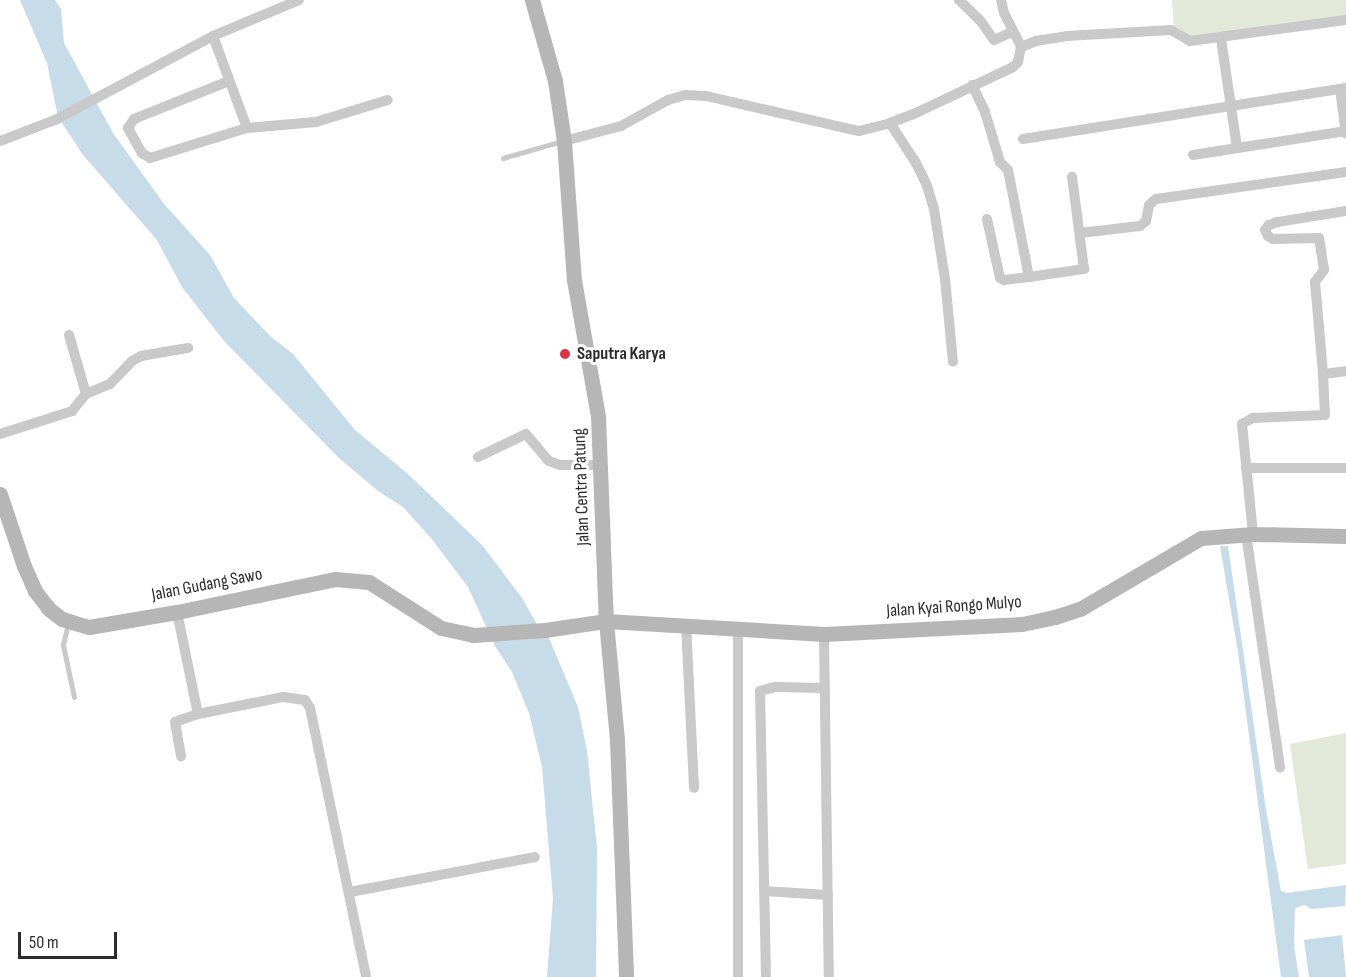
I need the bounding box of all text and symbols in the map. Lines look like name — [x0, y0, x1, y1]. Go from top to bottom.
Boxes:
place label: Saputra Karya — [577, 343, 666, 365]
marker: Saputra Karya — [558, 347, 572, 361]
street label: Jalan Centra Patung — [569, 428, 595, 546]
street label: Jalan Gudang Sawo — [150, 564, 264, 606]
street label: Jalan Kyai Rongo Mulyo — [886, 591, 1022, 623]
scale bar — [21, 920, 120, 958]
text: 50 m — [29, 932, 59, 953]

